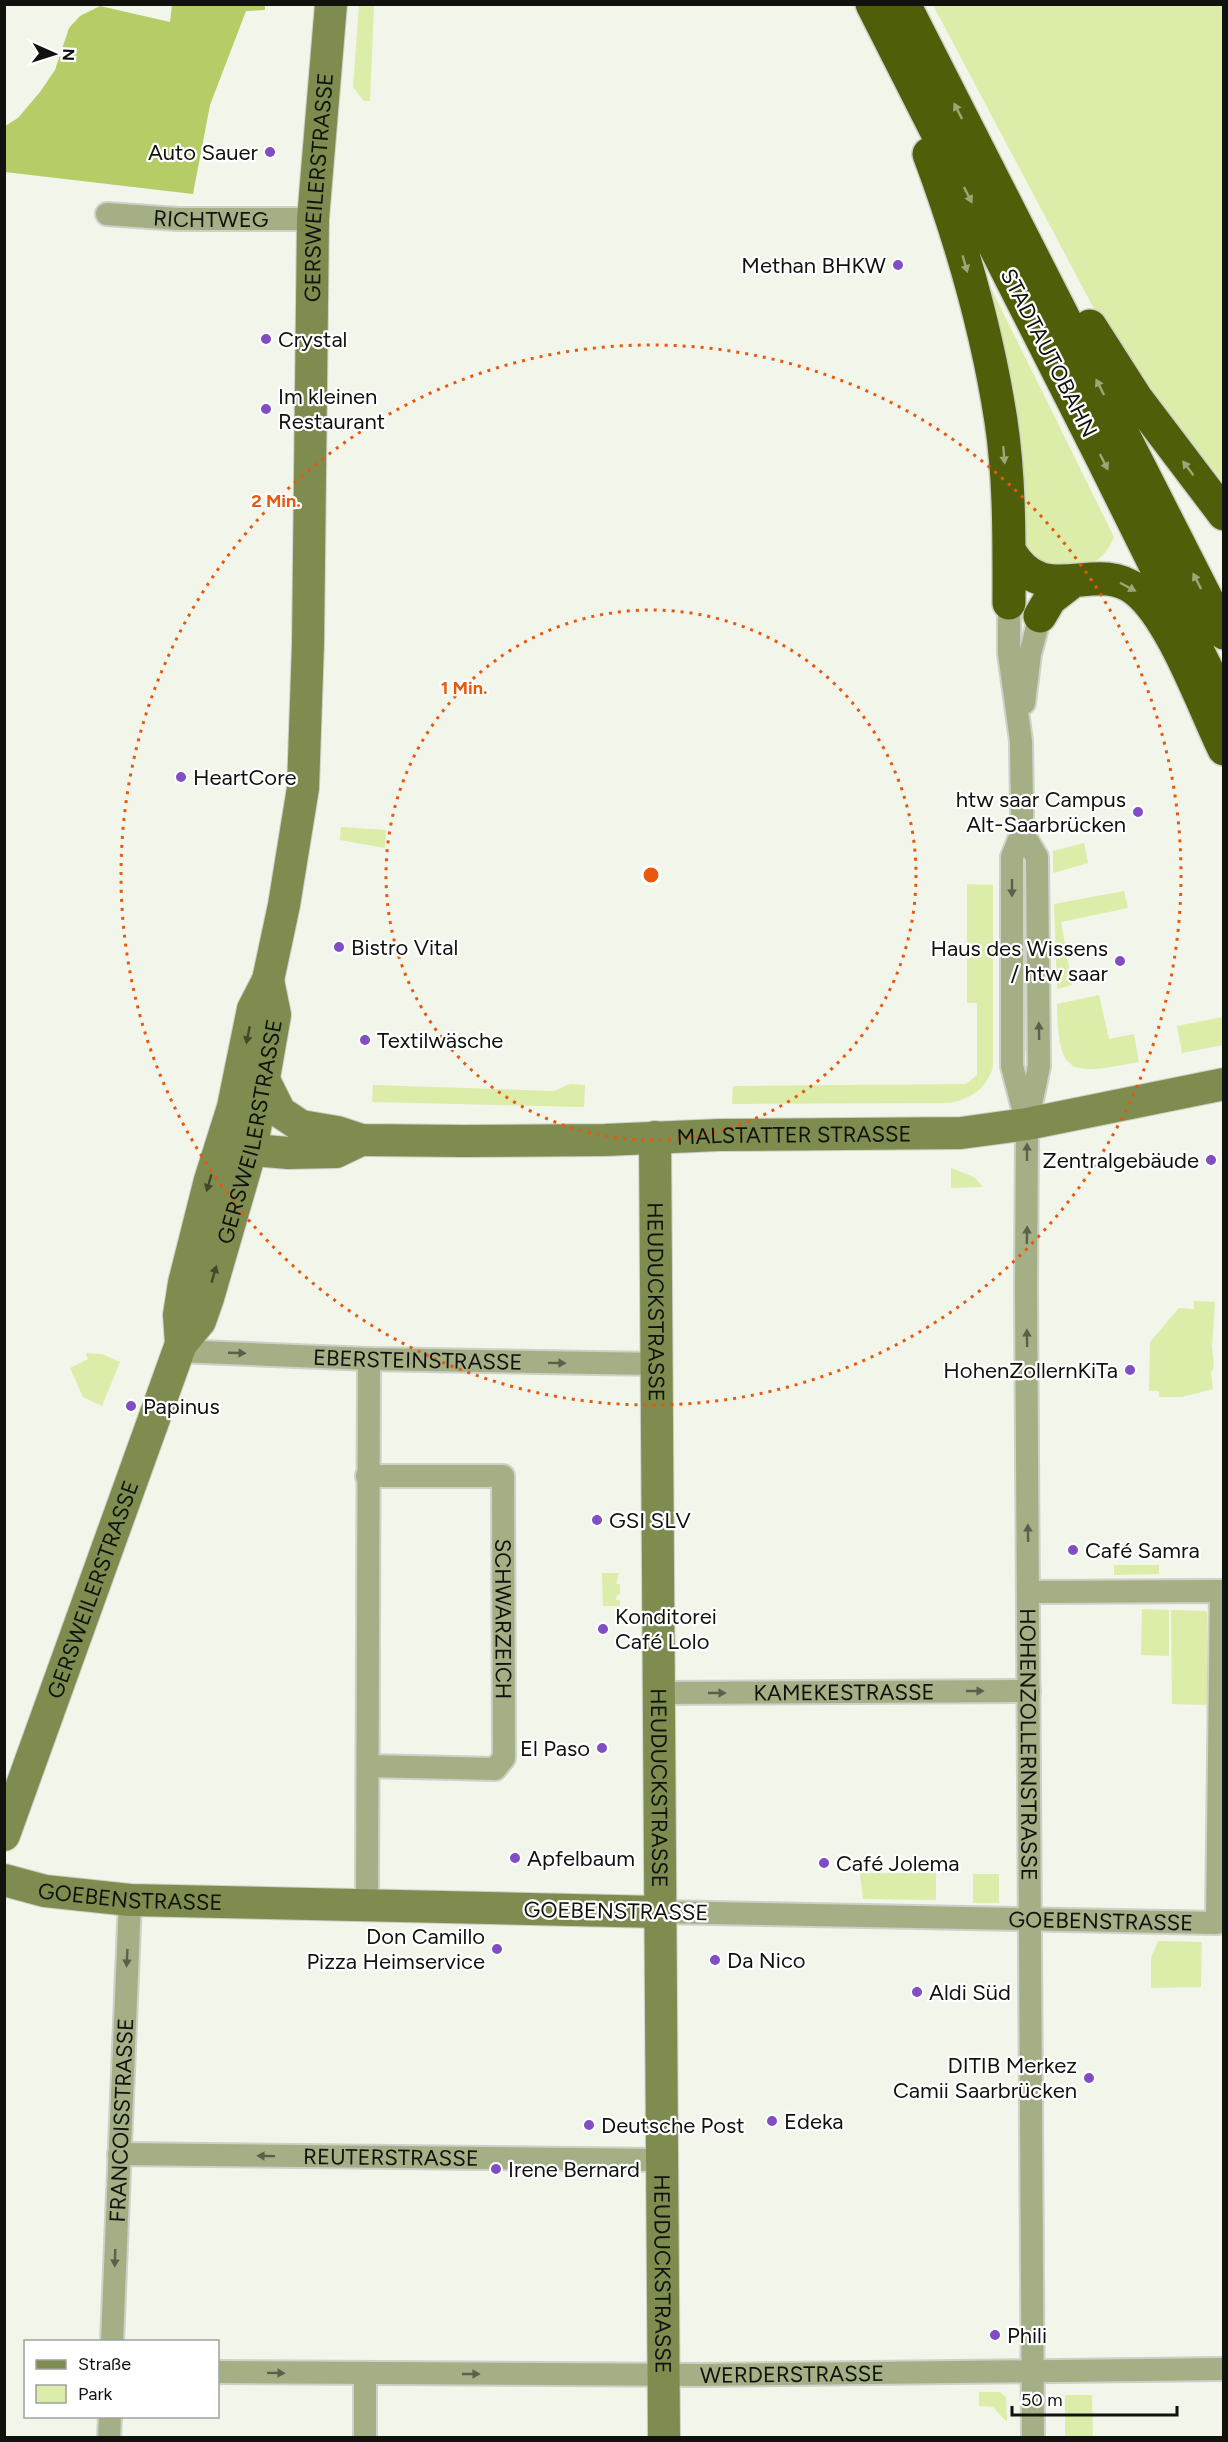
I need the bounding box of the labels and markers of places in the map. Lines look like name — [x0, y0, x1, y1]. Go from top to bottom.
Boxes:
place label: Auto Sauer — [148, 139, 259, 166]
marker: Auto Sauer — [263, 145, 277, 159]
place label: Methan BHKW — [741, 252, 886, 279]
marker: Methan BHKW — [891, 258, 905, 272]
place label: Crystal — [278, 326, 347, 353]
marker: Crystal — [259, 332, 273, 346]
place label: Im kleinen Restaurant — [278, 383, 385, 435]
marker: Im kleinen Restaurant — [259, 402, 273, 416]
place label: HeartCore — [193, 764, 297, 791]
marker: HeartCore — [174, 770, 188, 784]
place label: htw saar Campus Alt-Saarbrücken — [956, 786, 1126, 838]
marker: htw saar Campus Alt-Saarbrücken — [1131, 805, 1145, 819]
centre of rings — [641, 865, 661, 885]
place label: Bistro Vital — [351, 934, 458, 961]
place label: Haus des Wissens / htw saar — [930, 935, 1109, 987]
marker: Bistro Vital — [332, 940, 346, 954]
marker: Haus des Wissens / htw saar — [1113, 954, 1127, 968]
place label: Textilwäsche — [377, 1027, 503, 1054]
marker: Textilwäsche — [358, 1033, 372, 1047]
place label: Zentralgebäude — [1043, 1147, 1199, 1174]
marker: Zentralgebäude — [1204, 1153, 1218, 1167]
place label: HohenZollernKiTa — [943, 1357, 1118, 1384]
marker: HohenZollernKiTa — [1123, 1363, 1137, 1377]
place label: Papinus — [143, 1393, 220, 1420]
marker: Papinus — [124, 1399, 138, 1413]
place label: GSI SLV — [609, 1507, 692, 1534]
marker: GSI SLV — [590, 1513, 604, 1527]
place label: Café Samra — [1085, 1537, 1200, 1564]
marker: Café Samra — [1066, 1543, 1080, 1557]
place label: Konditorei Café Lolo — [615, 1603, 717, 1655]
marker: Konditorei Café Lolo — [596, 1622, 610, 1636]
place label: El Paso — [520, 1735, 590, 1762]
marker: El Paso — [595, 1741, 609, 1755]
place label: Apfelbaum — [527, 1845, 635, 1872]
place label: Café Jolema — [836, 1850, 959, 1877]
marker: Apfelbaum — [508, 1851, 522, 1865]
marker: Café Jolema — [817, 1856, 831, 1870]
place label: Don Camillo Pizza Heimservice — [306, 1923, 485, 1975]
marker: Don Camillo Pizza Heimservice — [490, 1942, 504, 1956]
place label: Da Nico — [727, 1947, 806, 1974]
marker: Da Nico — [708, 1953, 722, 1967]
place label: Aldi Süd — [929, 1979, 1011, 2006]
marker: Aldi Süd — [910, 1985, 924, 1999]
place label: DITIB Merkez Camii Saarbrücken — [893, 2052, 1077, 2104]
marker: DITIB Merkez Camii Saarbrücken — [1082, 2071, 1096, 2085]
place label: Edeka — [784, 2108, 844, 2135]
place label: Deutsche Post — [601, 2112, 744, 2139]
marker: Edeka — [765, 2114, 779, 2128]
marker: Deutsche Post — [582, 2118, 596, 2132]
place label: Irene Bernard — [508, 2156, 640, 2183]
marker: Irene Bernard — [489, 2162, 503, 2176]
place label: Phili — [1007, 2322, 1047, 2349]
marker: Phili — [988, 2328, 1002, 2342]

